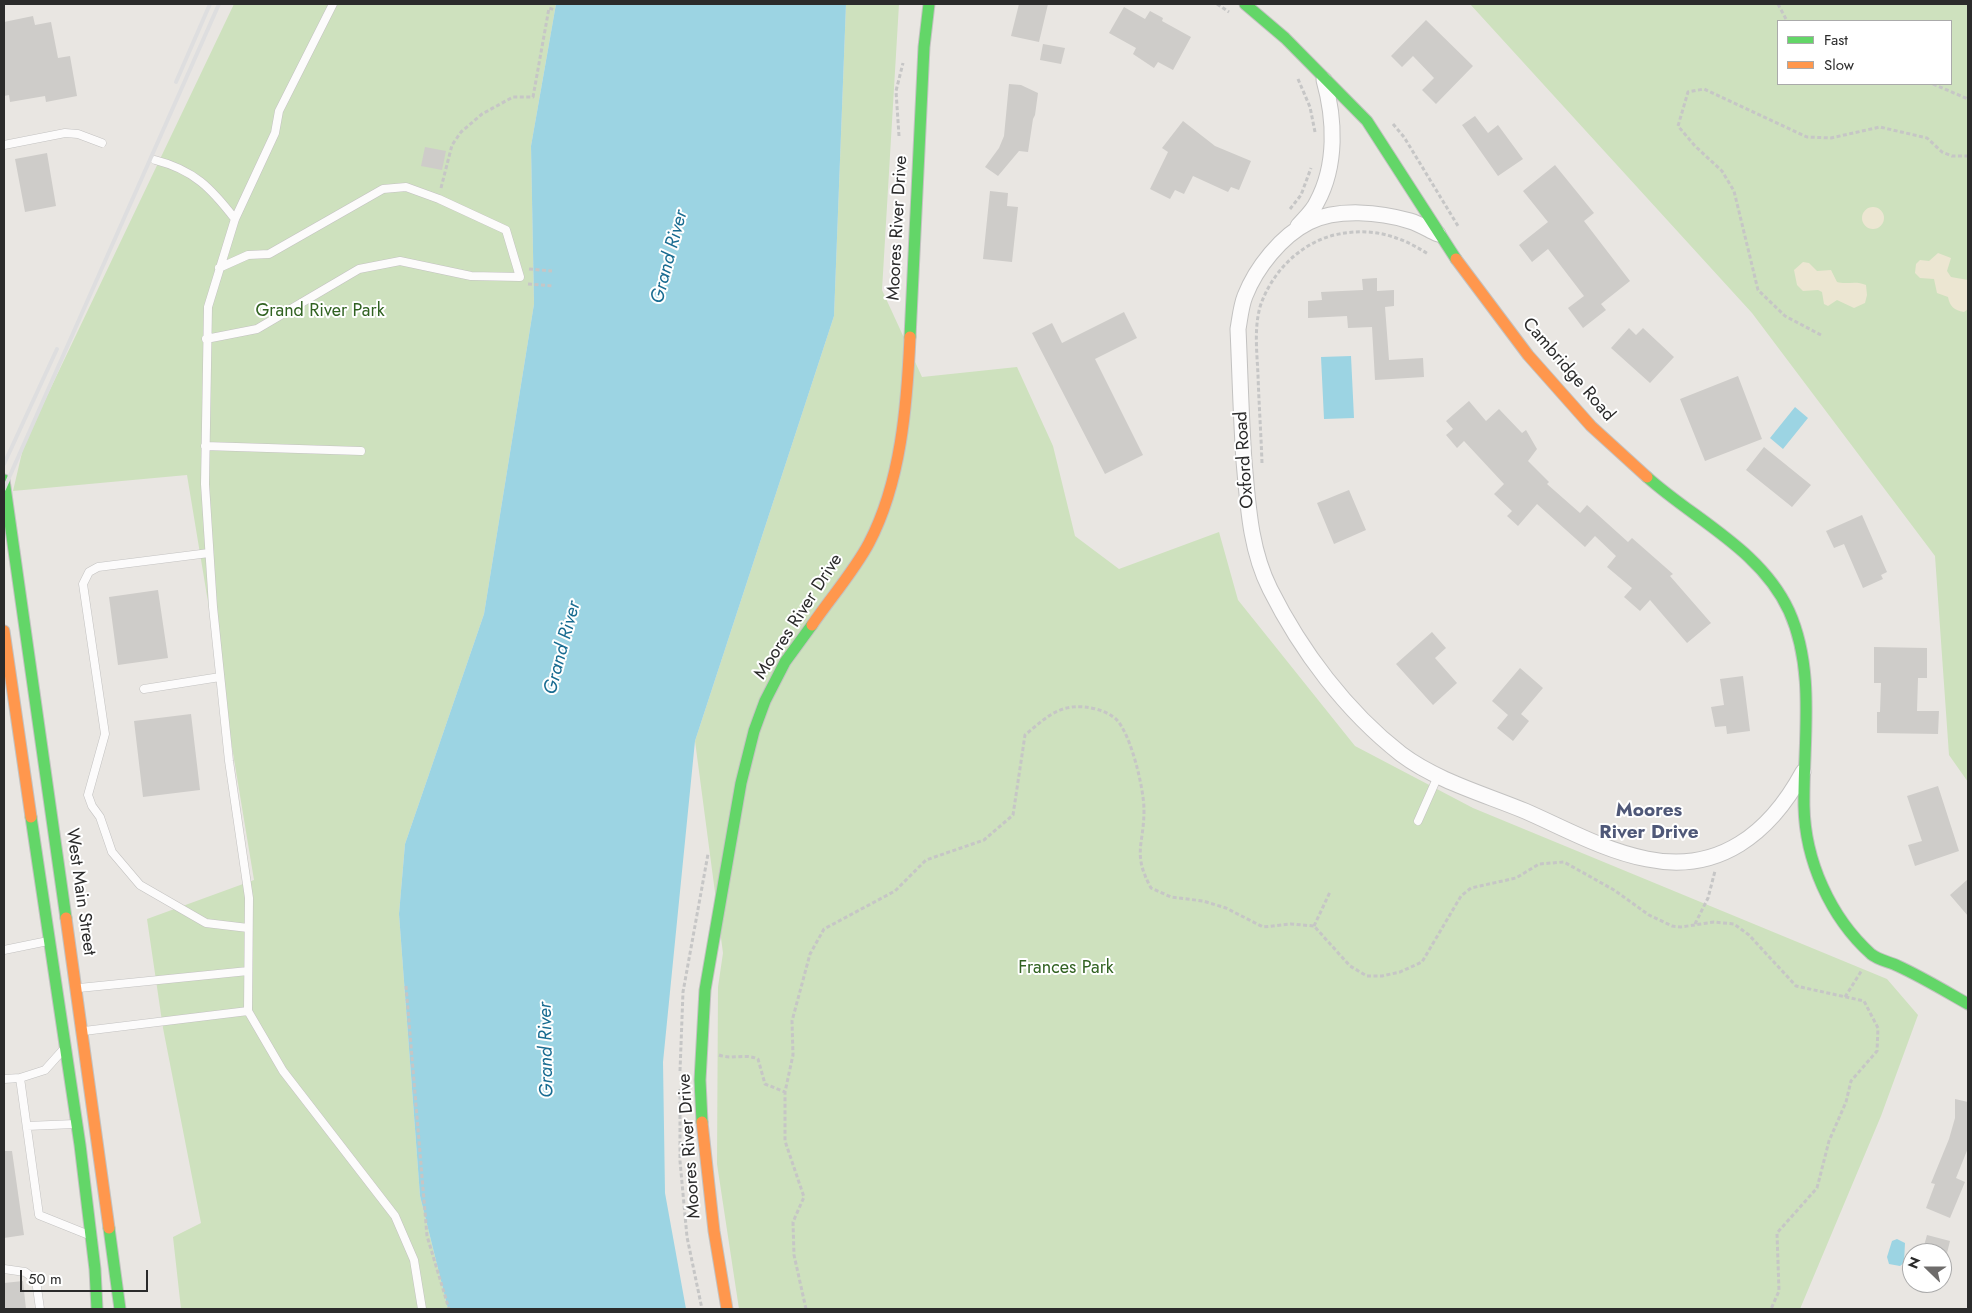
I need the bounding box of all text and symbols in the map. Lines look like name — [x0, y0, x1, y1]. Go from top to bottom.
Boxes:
legend — [1777, 20, 1952, 85]
text: Fast — [1824, 29, 1848, 51]
text: Slow — [1824, 54, 1854, 76]
street label: Moores River Drive — [883, 155, 913, 301]
water label: Grand River — [647, 208, 693, 306]
park label: Grand River Park — [255, 301, 385, 323]
street label: Cambridge Road — [1517, 314, 1619, 426]
street label: Oxford Road — [1231, 411, 1259, 509]
street label: Moores River Drive — [750, 550, 848, 684]
water label: Grand River — [540, 599, 586, 697]
district label: Moores River Drive — [1599, 800, 1699, 844]
street label: West Main Street — [60, 827, 100, 957]
park label: Frances Park — [1018, 958, 1114, 980]
water label: Grand River — [535, 1002, 559, 1098]
street label: Moores River Drive — [674, 1073, 706, 1219]
north arrow — [1902, 1243, 1952, 1293]
text: N — [1903, 1254, 1925, 1272]
scale bar — [22, 1260, 150, 1292]
text: 50 m — [28, 1268, 62, 1290]

